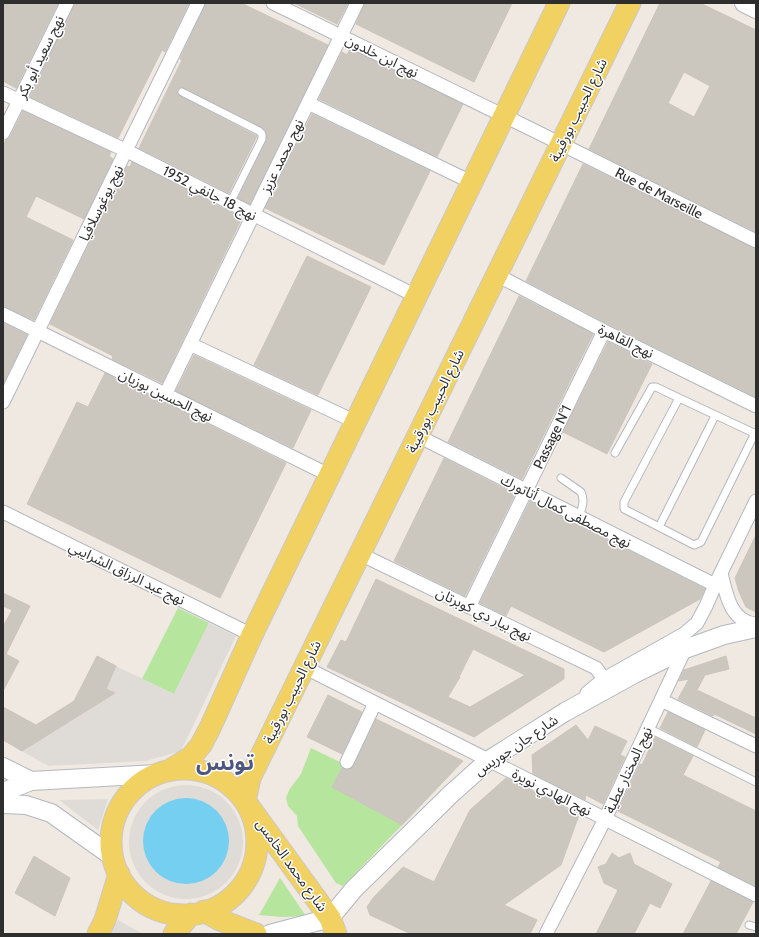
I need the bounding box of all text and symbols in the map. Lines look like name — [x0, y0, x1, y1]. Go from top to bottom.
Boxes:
street label: نهج سعيد أبو بكر — [12, 12, 70, 103]
street label: نهج ابن خلدون — [342, 31, 422, 83]
street label: شارع الحبيب بورقيبة — [545, 55, 613, 166]
street label: نهج محمد عزيز — [256, 116, 310, 198]
street label: نهج يوغوسلافيا — [75, 162, 129, 245]
street label: نهج 18 جانفي 1952 — [159, 162, 260, 227]
street label: Rue de Marseille — [612, 163, 706, 223]
street label: نهج القاهرة — [594, 320, 657, 364]
street label: شارع الحبيب بورقيبة — [402, 346, 470, 457]
street label: نهج الحسين بوزيان — [115, 364, 216, 427]
street label: Passage N°1 — [529, 402, 575, 472]
street label: نهج مصطفى كمال أتاتورك — [497, 470, 635, 554]
street label: نهج عبد الرزاق الشرايبي — [65, 537, 188, 611]
street label: نهج بيار دي كوبرتان — [432, 583, 535, 647]
street label: شارع الحبيب بورقيبة — [259, 637, 327, 748]
street label: شارع جان جوريس — [471, 710, 562, 781]
street label: نهج المختار عطية — [600, 724, 658, 817]
district label: تونس — [196, 749, 254, 776]
street label: نهج الهادي نويرة — [508, 764, 595, 822]
street label: شارع محمد الخامس — [251, 815, 332, 916]

